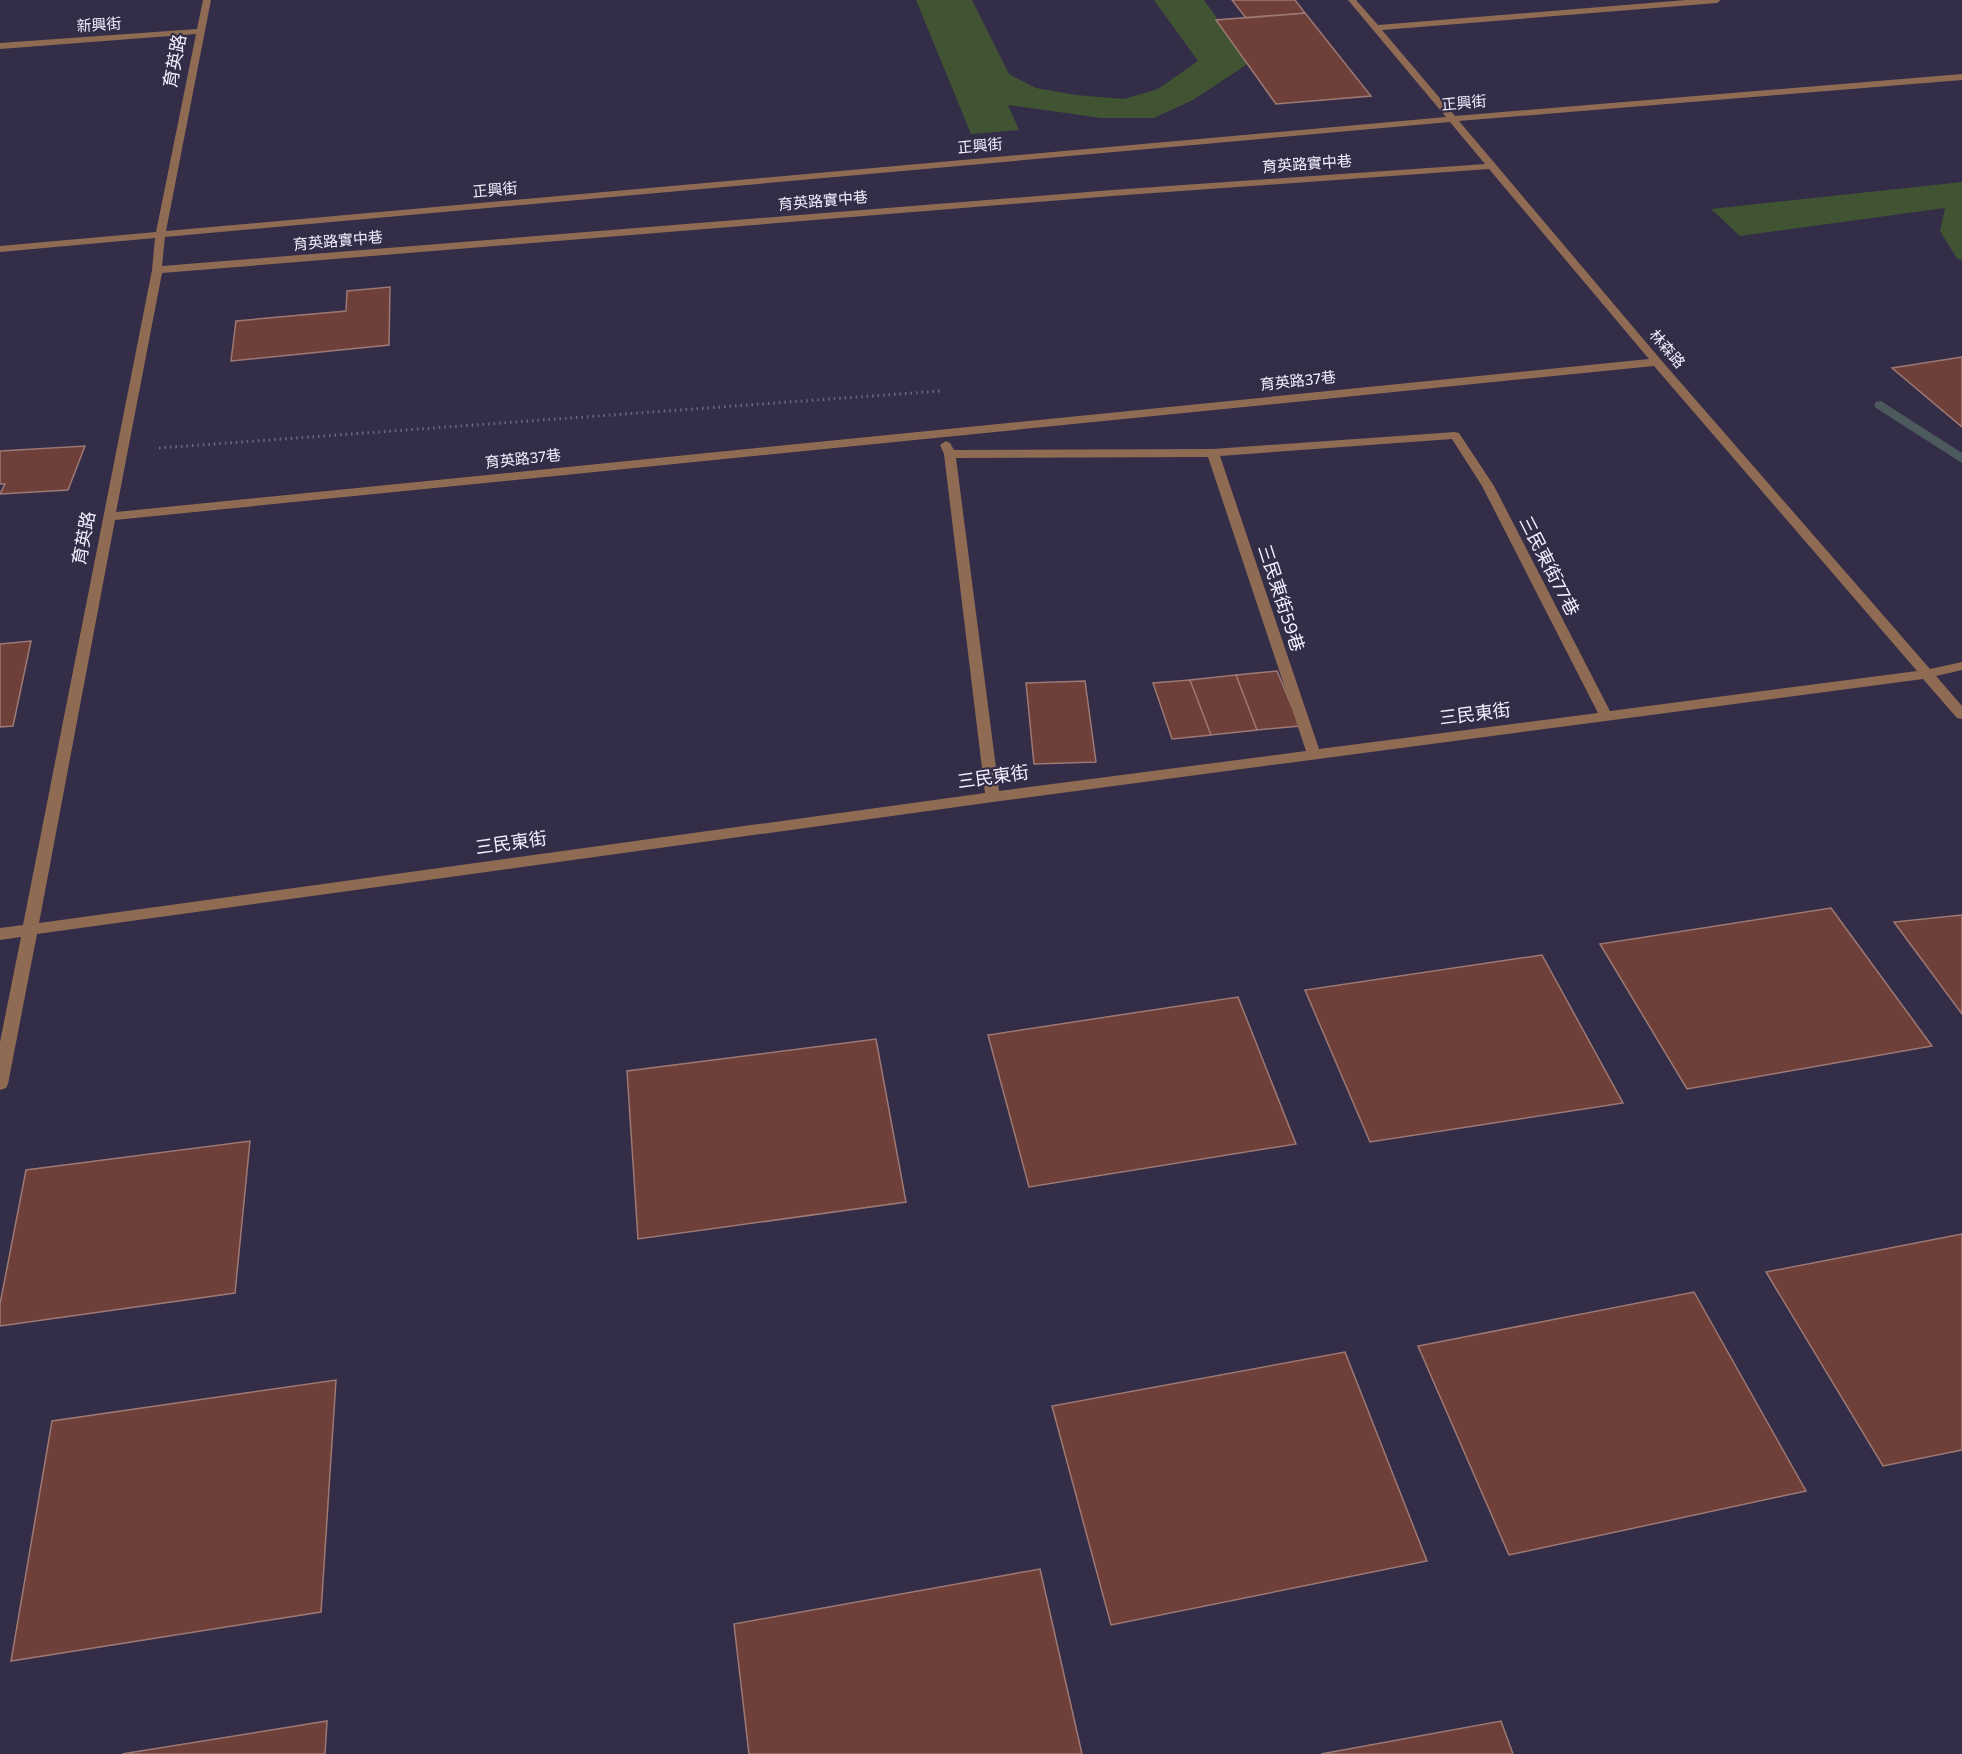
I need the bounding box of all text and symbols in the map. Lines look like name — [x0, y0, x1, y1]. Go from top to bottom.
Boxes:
street label: 新興街 — [76, 13, 122, 35]
street label: 育英路 — [158, 32, 190, 89]
street label: 正興街 — [1441, 91, 1487, 113]
street label: 正興街 — [957, 134, 1003, 156]
street label: 育英路實中巷 — [1261, 151, 1352, 175]
street label: 正興街 — [472, 178, 518, 200]
street label: 育英路實中巷 — [777, 187, 869, 213]
street label: 育英路實中巷 — [292, 227, 384, 253]
street label: 林森路 — [1646, 325, 1689, 371]
street label: 育英路37巷 — [1259, 367, 1337, 393]
street label: 育英路37巷 — [484, 445, 562, 471]
street label: 育英路 — [67, 509, 99, 566]
street label: 三民東街77巷 — [1515, 512, 1584, 619]
street label: 三民東街59巷 — [1254, 541, 1310, 654]
street label: 三民東街 — [1438, 698, 1512, 728]
street label: 三民東街 — [956, 760, 1030, 792]
street label: 三民東街 — [474, 826, 548, 858]

